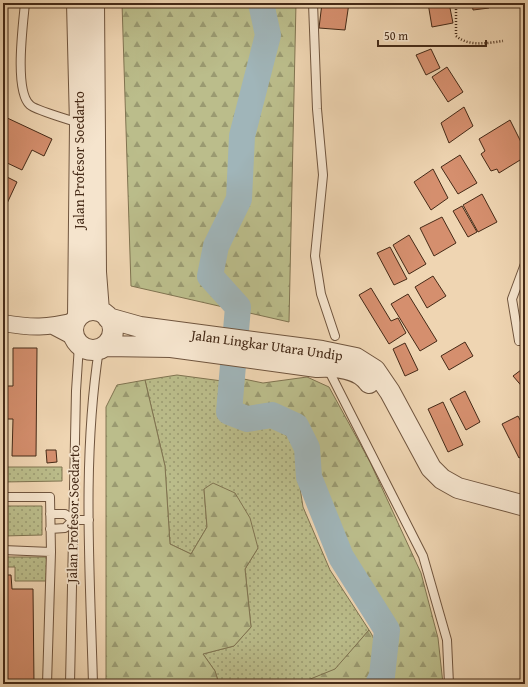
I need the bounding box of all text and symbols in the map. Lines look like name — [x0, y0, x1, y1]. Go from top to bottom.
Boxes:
scale bar — [378, 22, 486, 48]
text: 50 m — [384, 27, 408, 44]
street label: Jalan Profesor Soedarto — [69, 91, 89, 231]
street label: Jalan Lingkar Utara Undip — [188, 324, 344, 366]
street label: Jalan Profesor Soedarto — [62, 445, 84, 585]

